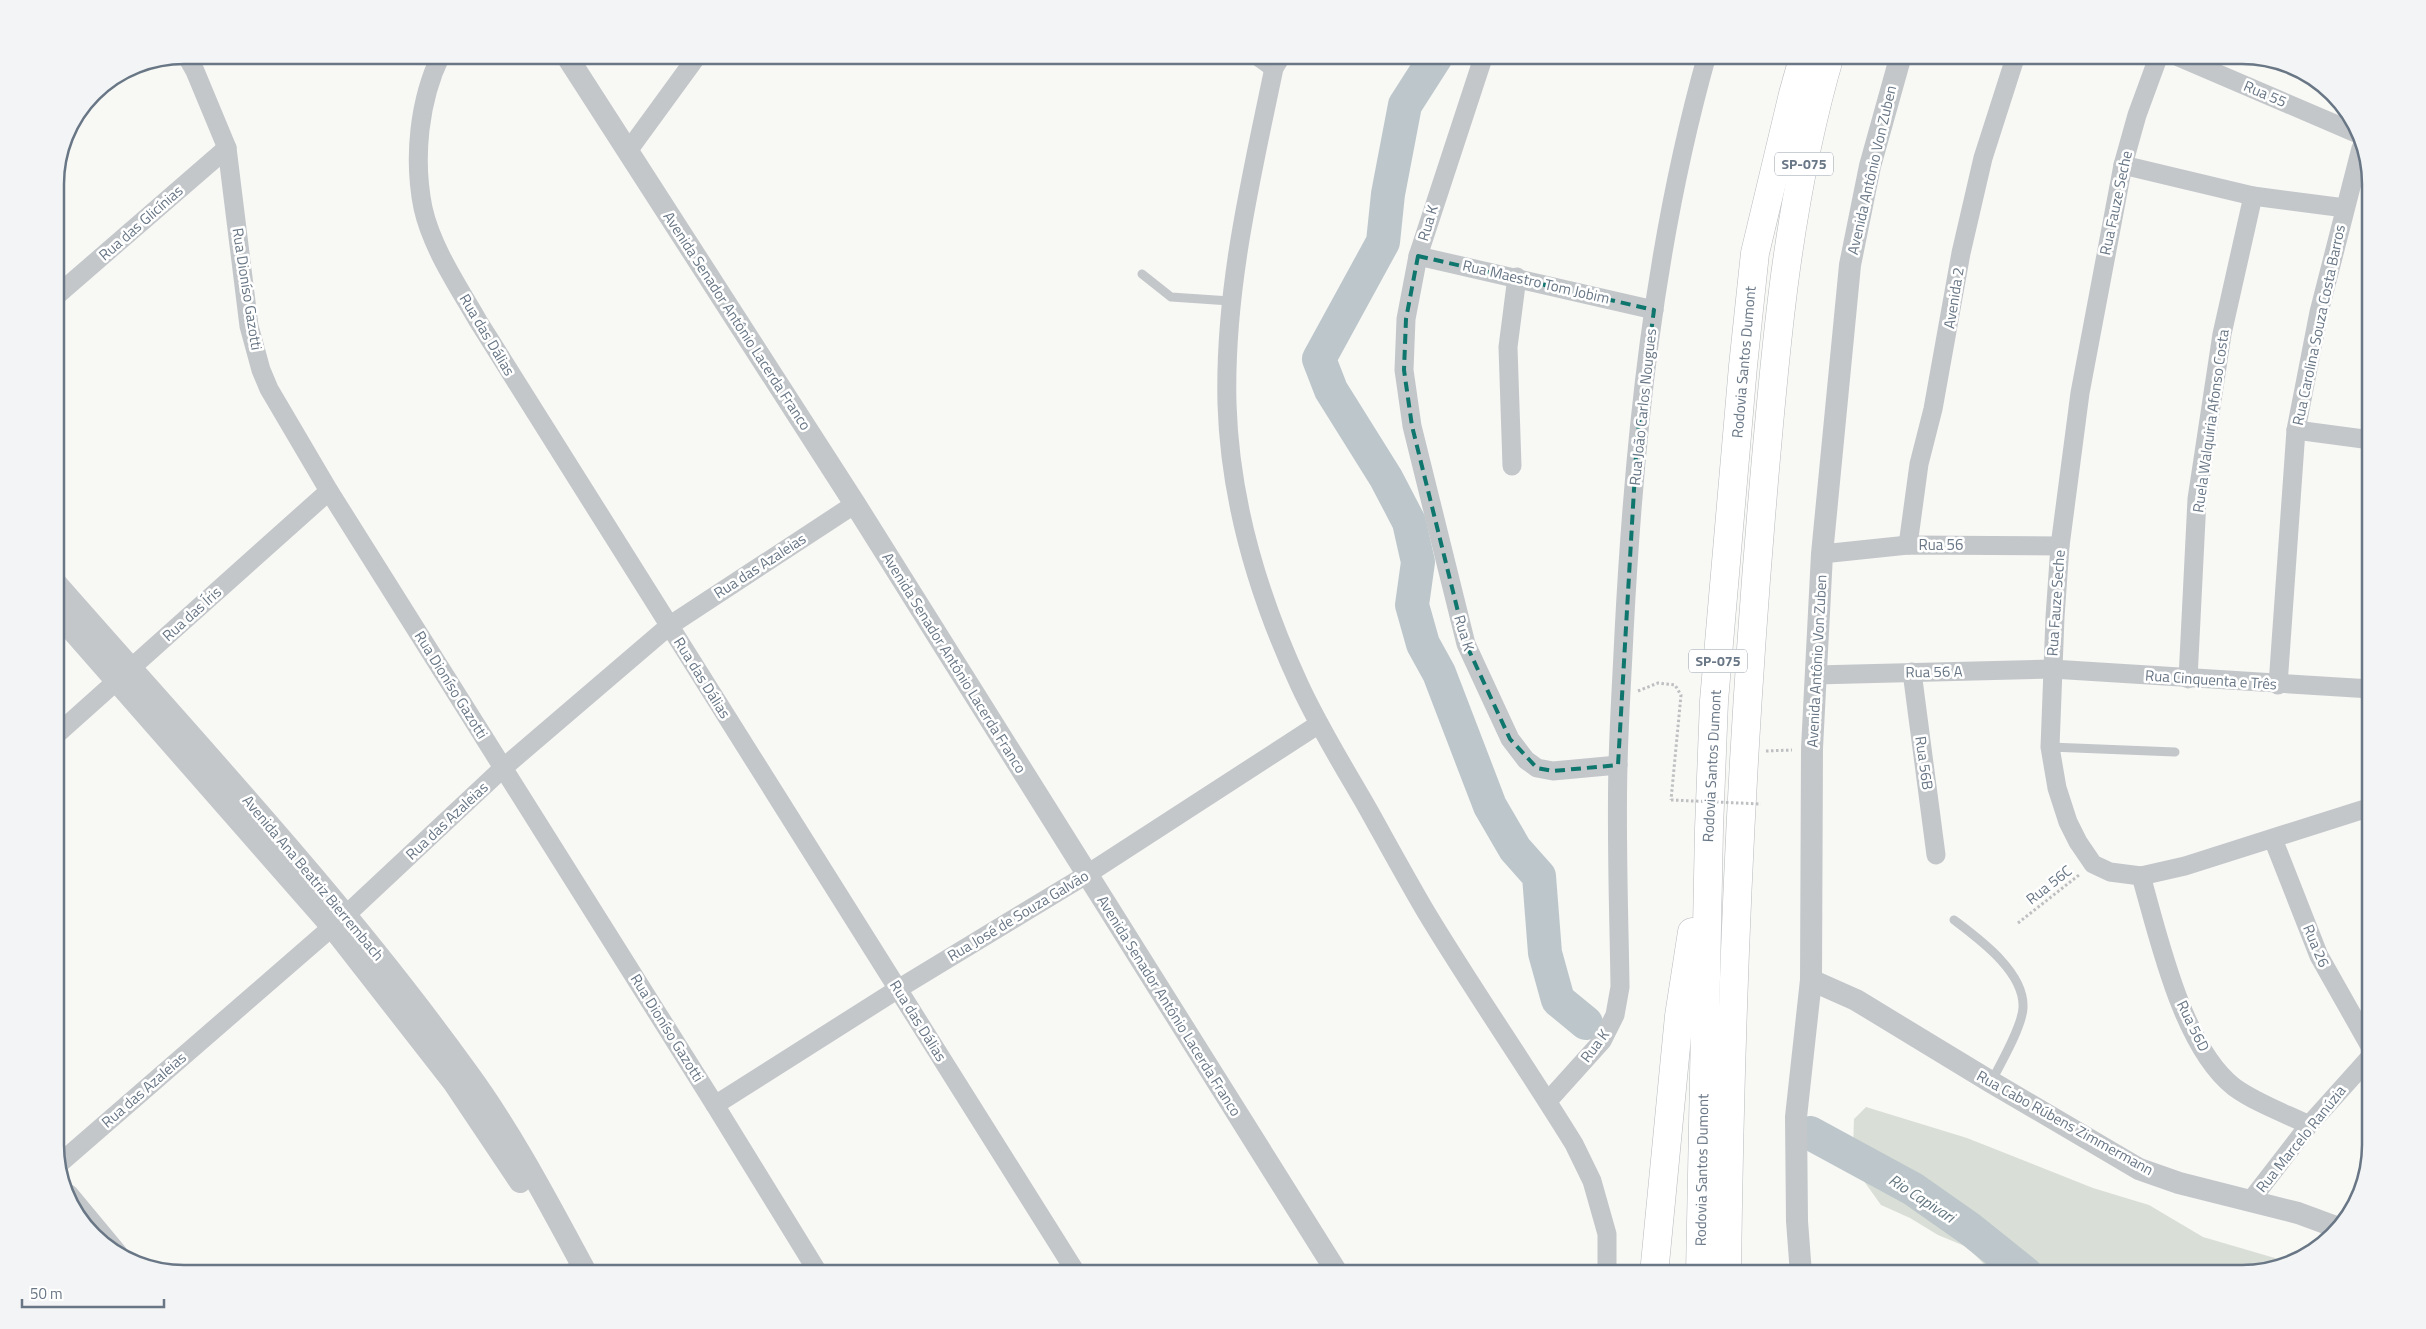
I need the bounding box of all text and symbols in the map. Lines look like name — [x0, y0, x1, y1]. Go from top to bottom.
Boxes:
street label: Rua 55 — [2240, 74, 2290, 113]
street label: Avenida Antônio Von Zuben — [1841, 83, 1902, 257]
street label: Rua Fauze Seche — [2093, 148, 2138, 257]
road number: SP-075 — [1775, 152, 1833, 175]
street label: Rua das Glicínias — [93, 179, 188, 266]
street label: Rua K — [1411, 202, 1444, 244]
street label: Avenida Senador Antônio Lacerda Franco — [658, 207, 817, 435]
street label: Rua Carolina Souza Costa Barros — [2286, 222, 2351, 427]
street label: Rua Dioníso Gazotti — [226, 226, 269, 352]
street label: Rua Maestro Tom Jobim — [1460, 253, 1612, 310]
street label: Avenida 2 — [1937, 266, 1970, 330]
street label: Rodovia Santos Dumont — [1725, 284, 1762, 439]
street label: Rua das Dálias — [454, 289, 521, 380]
street label: Rua João Carlos Nougues — [1623, 327, 1662, 487]
street label: Ruela Walquiria Afonso Costa — [2186, 327, 2235, 514]
street label: Rua das Azaleias — [709, 527, 810, 604]
street label: Rua 56 — [1919, 533, 1963, 556]
street label: Avenida Senador Antônio Lacerda Franco — [877, 548, 1032, 778]
street label: Rua Fauze Seche — [2040, 549, 2071, 657]
street label: Avenida Antônio Von Zuben — [1800, 574, 1833, 748]
street label: Rua das Íris — [157, 581, 226, 647]
street label: Rua K — [1448, 612, 1481, 654]
street label: Rua Dioníso Gazotti — [409, 626, 494, 743]
street label: Rua das Dálias — [668, 633, 737, 723]
road number: SP-075 — [1689, 649, 1747, 672]
street label: Rua 56 A — [1905, 660, 1963, 683]
street label: Rua Cinquenta e Três — [2144, 663, 2278, 696]
street label: Rodovia Santos Dumont — [1696, 688, 1727, 843]
street label: Rua 56B — [1909, 735, 1940, 791]
street label: Rua das Azaleias — [400, 776, 493, 865]
street label: Avenida Ana Beatriz Bierrembach — [237, 790, 390, 965]
street label: Rua 56C — [2021, 859, 2077, 910]
street label: Rua José de Souza Galvão — [943, 864, 1093, 967]
street label: Avenida Senador Antônio Lacerda Franco — [1092, 891, 1247, 1121]
street label: Rua 26 — [2297, 921, 2336, 971]
street label: Rua Dioníso Gazotti — [625, 969, 710, 1086]
street label: Rua das Dálias — [884, 976, 953, 1066]
street label: Rua 56D — [2171, 996, 2216, 1055]
street label: Rua K — [1574, 1024, 1615, 1067]
street label: Rua das Azaleias — [96, 1046, 191, 1133]
street label: Rua Cabo Rúbens Zimmermann — [1973, 1064, 2158, 1181]
street label: Rua Marcelo Ranúzia — [2250, 1080, 2351, 1197]
street label: Rodovia Santos Dumont — [1689, 1093, 1714, 1246]
water label: Rio Capivari — [1884, 1168, 1961, 1229]
scale bar — [22, 1276, 165, 1308]
text: 50 m — [30, 1282, 63, 1305]

